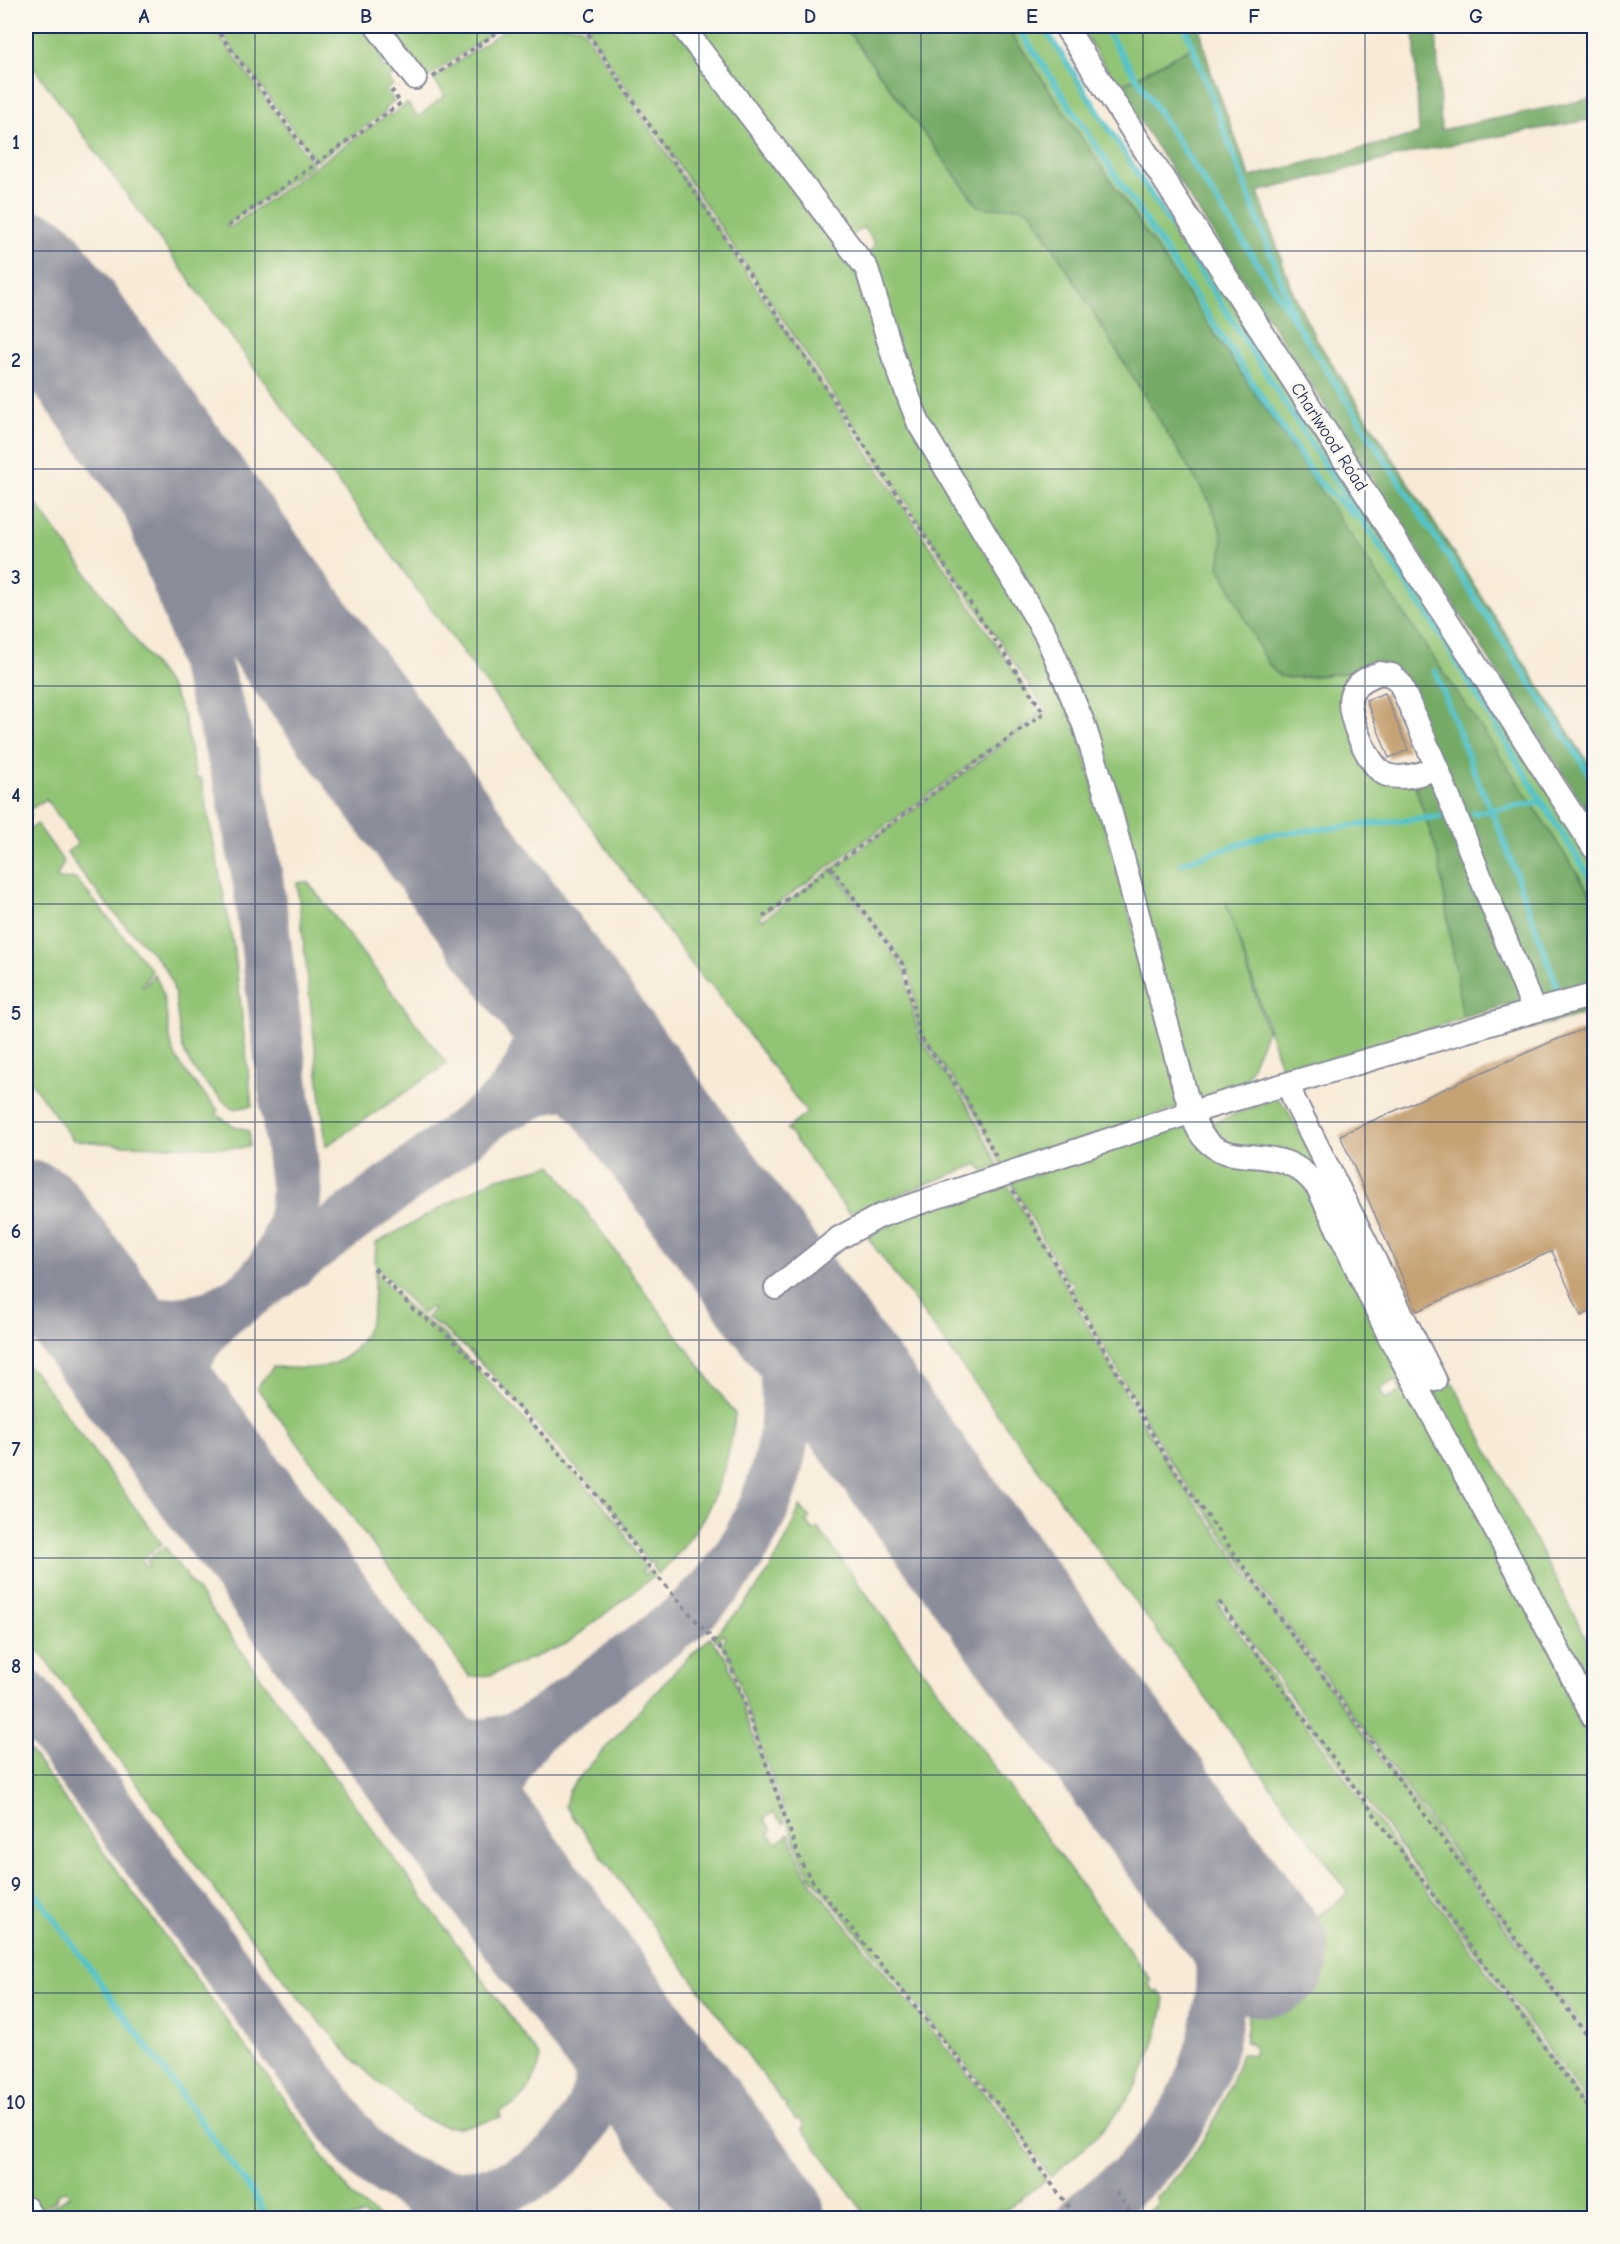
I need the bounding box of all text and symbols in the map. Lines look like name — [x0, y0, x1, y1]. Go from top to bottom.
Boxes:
text: A — [138, 5, 150, 28]
text: B — [360, 5, 372, 28]
text: C — [582, 5, 594, 28]
text: D — [804, 5, 816, 28]
text: E — [1026, 5, 1038, 28]
text: F — [1248, 5, 1260, 28]
text: G — [1469, 5, 1483, 28]
text: 1 — [12, 131, 20, 154]
text: 2 — [11, 349, 21, 372]
street label: Charlwood Road — [1286, 379, 1372, 495]
text: 3 — [11, 566, 21, 589]
text: 4 — [11, 784, 21, 807]
text: 5 — [11, 1002, 21, 1025]
text: 6 — [11, 1220, 21, 1243]
text: 7 — [12, 1438, 21, 1461]
text: 8 — [11, 1655, 21, 1678]
text: 9 — [11, 1873, 21, 1896]
text: 10 — [6, 2091, 26, 2114]

